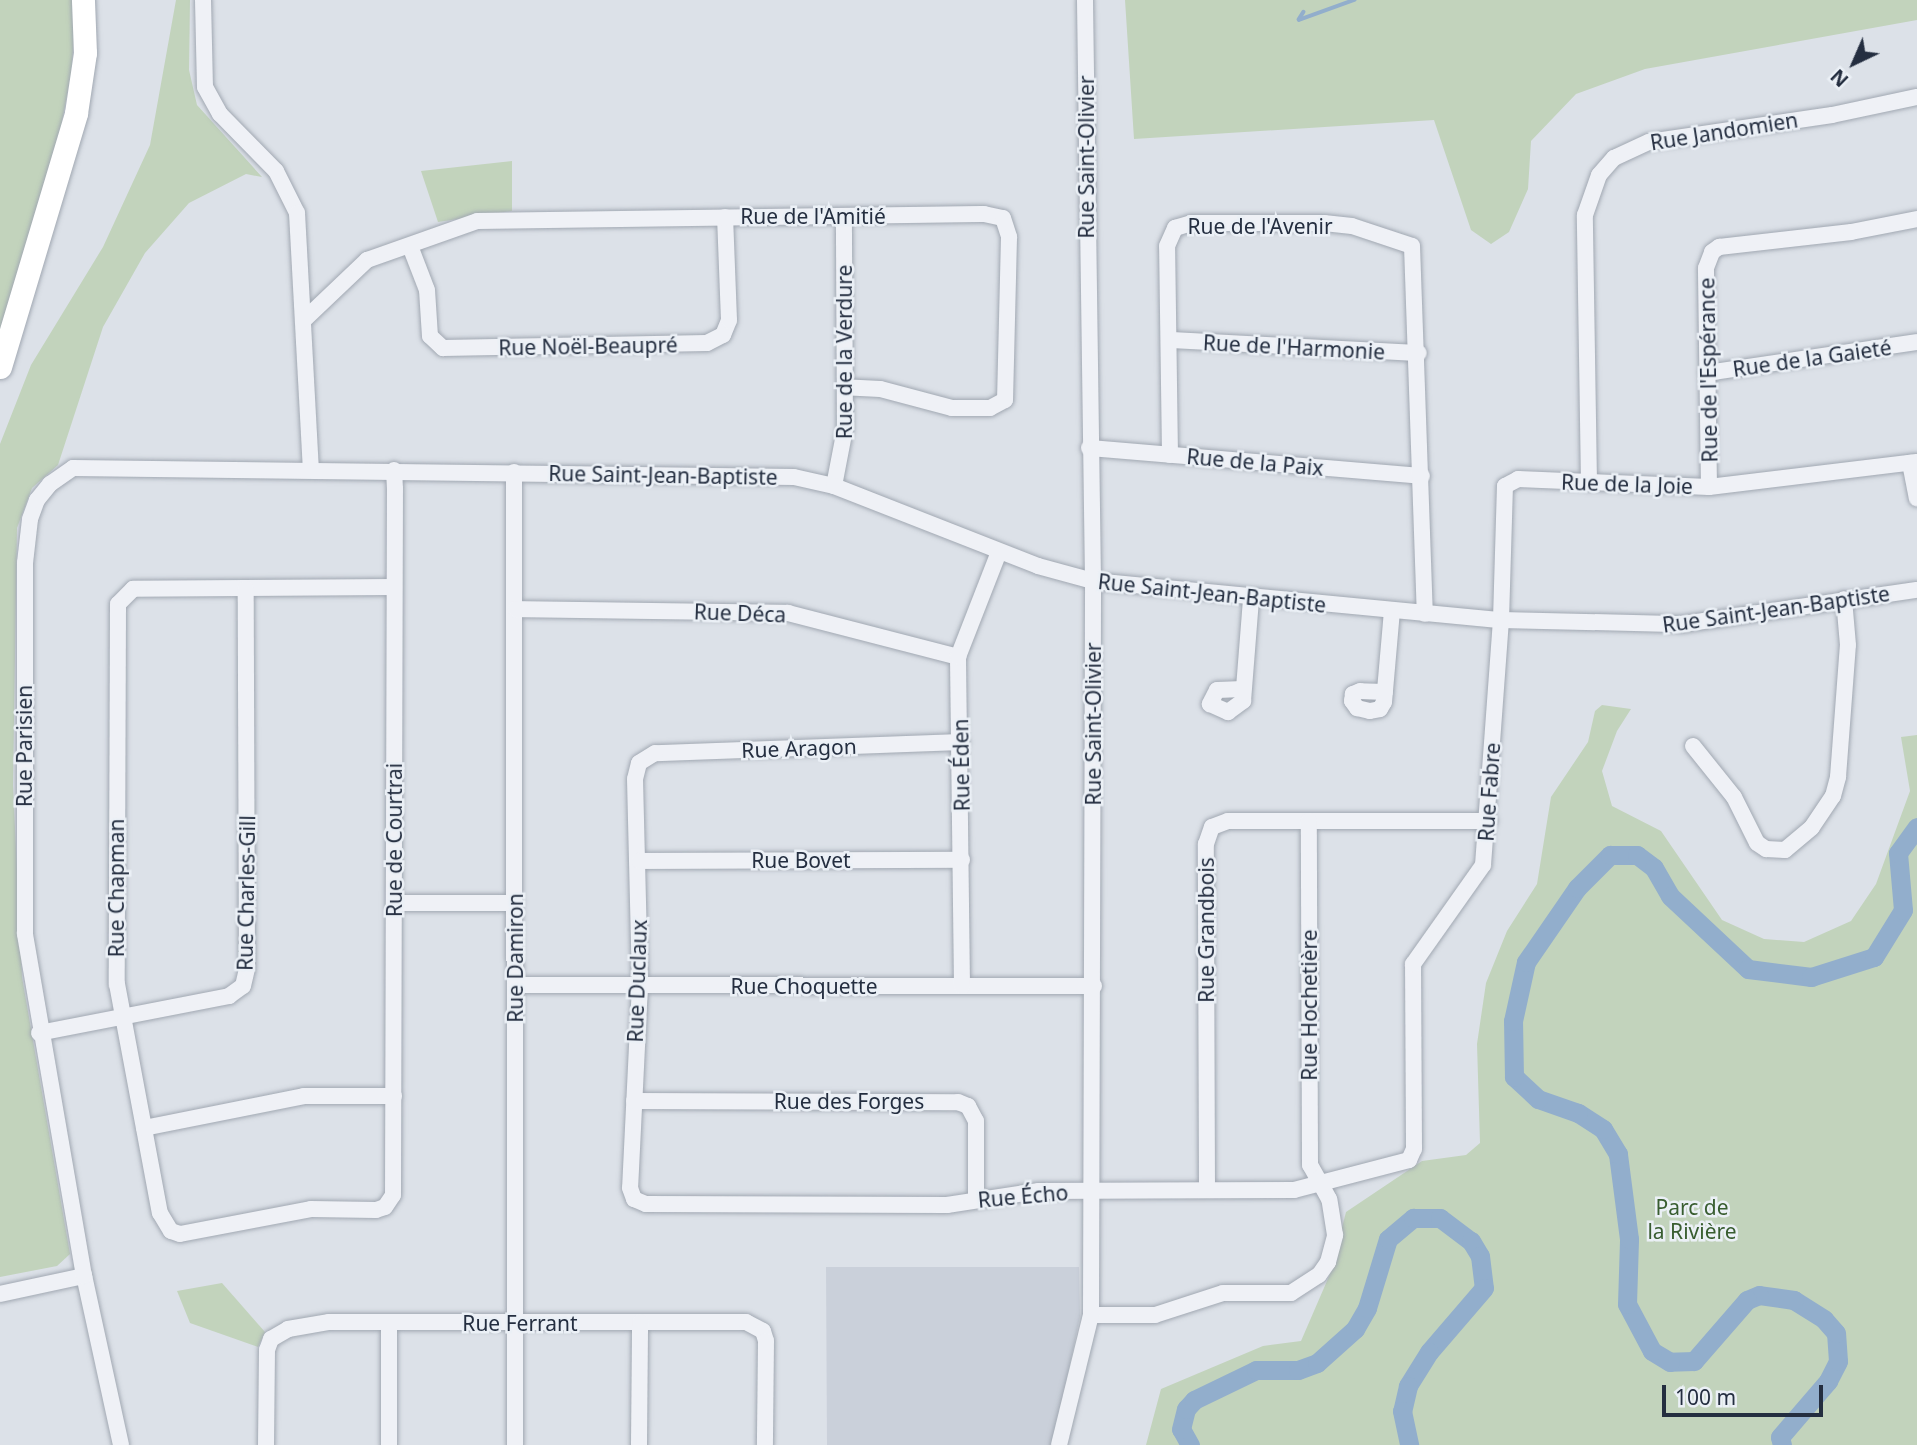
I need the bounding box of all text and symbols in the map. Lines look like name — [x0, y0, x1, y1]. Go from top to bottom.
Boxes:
north arrow — [1819, 28, 1889, 98]
text: N — [1825, 63, 1854, 93]
street label: Rue Saint-Olivier — [1073, 75, 1099, 239]
street label: Rue Jandomien — [1648, 107, 1800, 155]
street label: Rue de l'Amitié — [740, 203, 886, 229]
street label: Rue de l'Avenir — [1187, 213, 1333, 239]
street label: Rue de la Verdure — [831, 265, 857, 439]
street label: Rue de l'Espérance — [1694, 277, 1722, 463]
street label: Rue de l'Harmonie — [1202, 330, 1386, 364]
street label: Rue Noël-Beaupré — [498, 332, 678, 360]
street label: Rue de la Gaieté — [1731, 334, 1893, 382]
street label: Rue de la Paix — [1186, 443, 1324, 481]
street label: Rue Saint-Jean-Baptiste — [548, 460, 778, 490]
street label: Rue de la Joie — [1561, 469, 1693, 499]
street label: Rue Saint-Jean-Baptiste — [1097, 568, 1327, 618]
street label: Rue Saint-Jean-Baptiste — [1661, 581, 1891, 637]
street label: Rue Déca — [693, 599, 787, 627]
street label: Rue Saint-Olivier — [1080, 642, 1106, 806]
street label: Rue Parisien — [11, 685, 37, 807]
street label: Rue Éden — [948, 718, 974, 812]
street label: Rue Aragon — [741, 733, 857, 763]
street label: Rue Fabre — [1473, 742, 1505, 842]
street label: Rue de Courtrai — [381, 763, 407, 917]
street label: Rue Charles-Gill — [232, 815, 260, 971]
street label: Rue Chapman — [103, 819, 129, 957]
street label: Rue Bovet — [751, 847, 851, 873]
street label: Rue Grandbois — [1193, 857, 1219, 1003]
street label: Rue Damiron — [502, 893, 528, 1023]
street label: Rue Duclaux — [622, 919, 652, 1043]
street label: Rue Hochetière — [1296, 929, 1322, 1081]
street label: Rue Choquette — [730, 973, 878, 999]
street label: Rue des Forges — [774, 1088, 924, 1114]
street label: Rue Écho — [977, 1179, 1069, 1213]
park label: Parc de la Rivière — [1647, 1194, 1737, 1244]
street label: Rue Ferrant — [462, 1310, 578, 1336]
scale bar — [1665, 1372, 1826, 1416]
text: 100 m — [1675, 1383, 1736, 1411]

